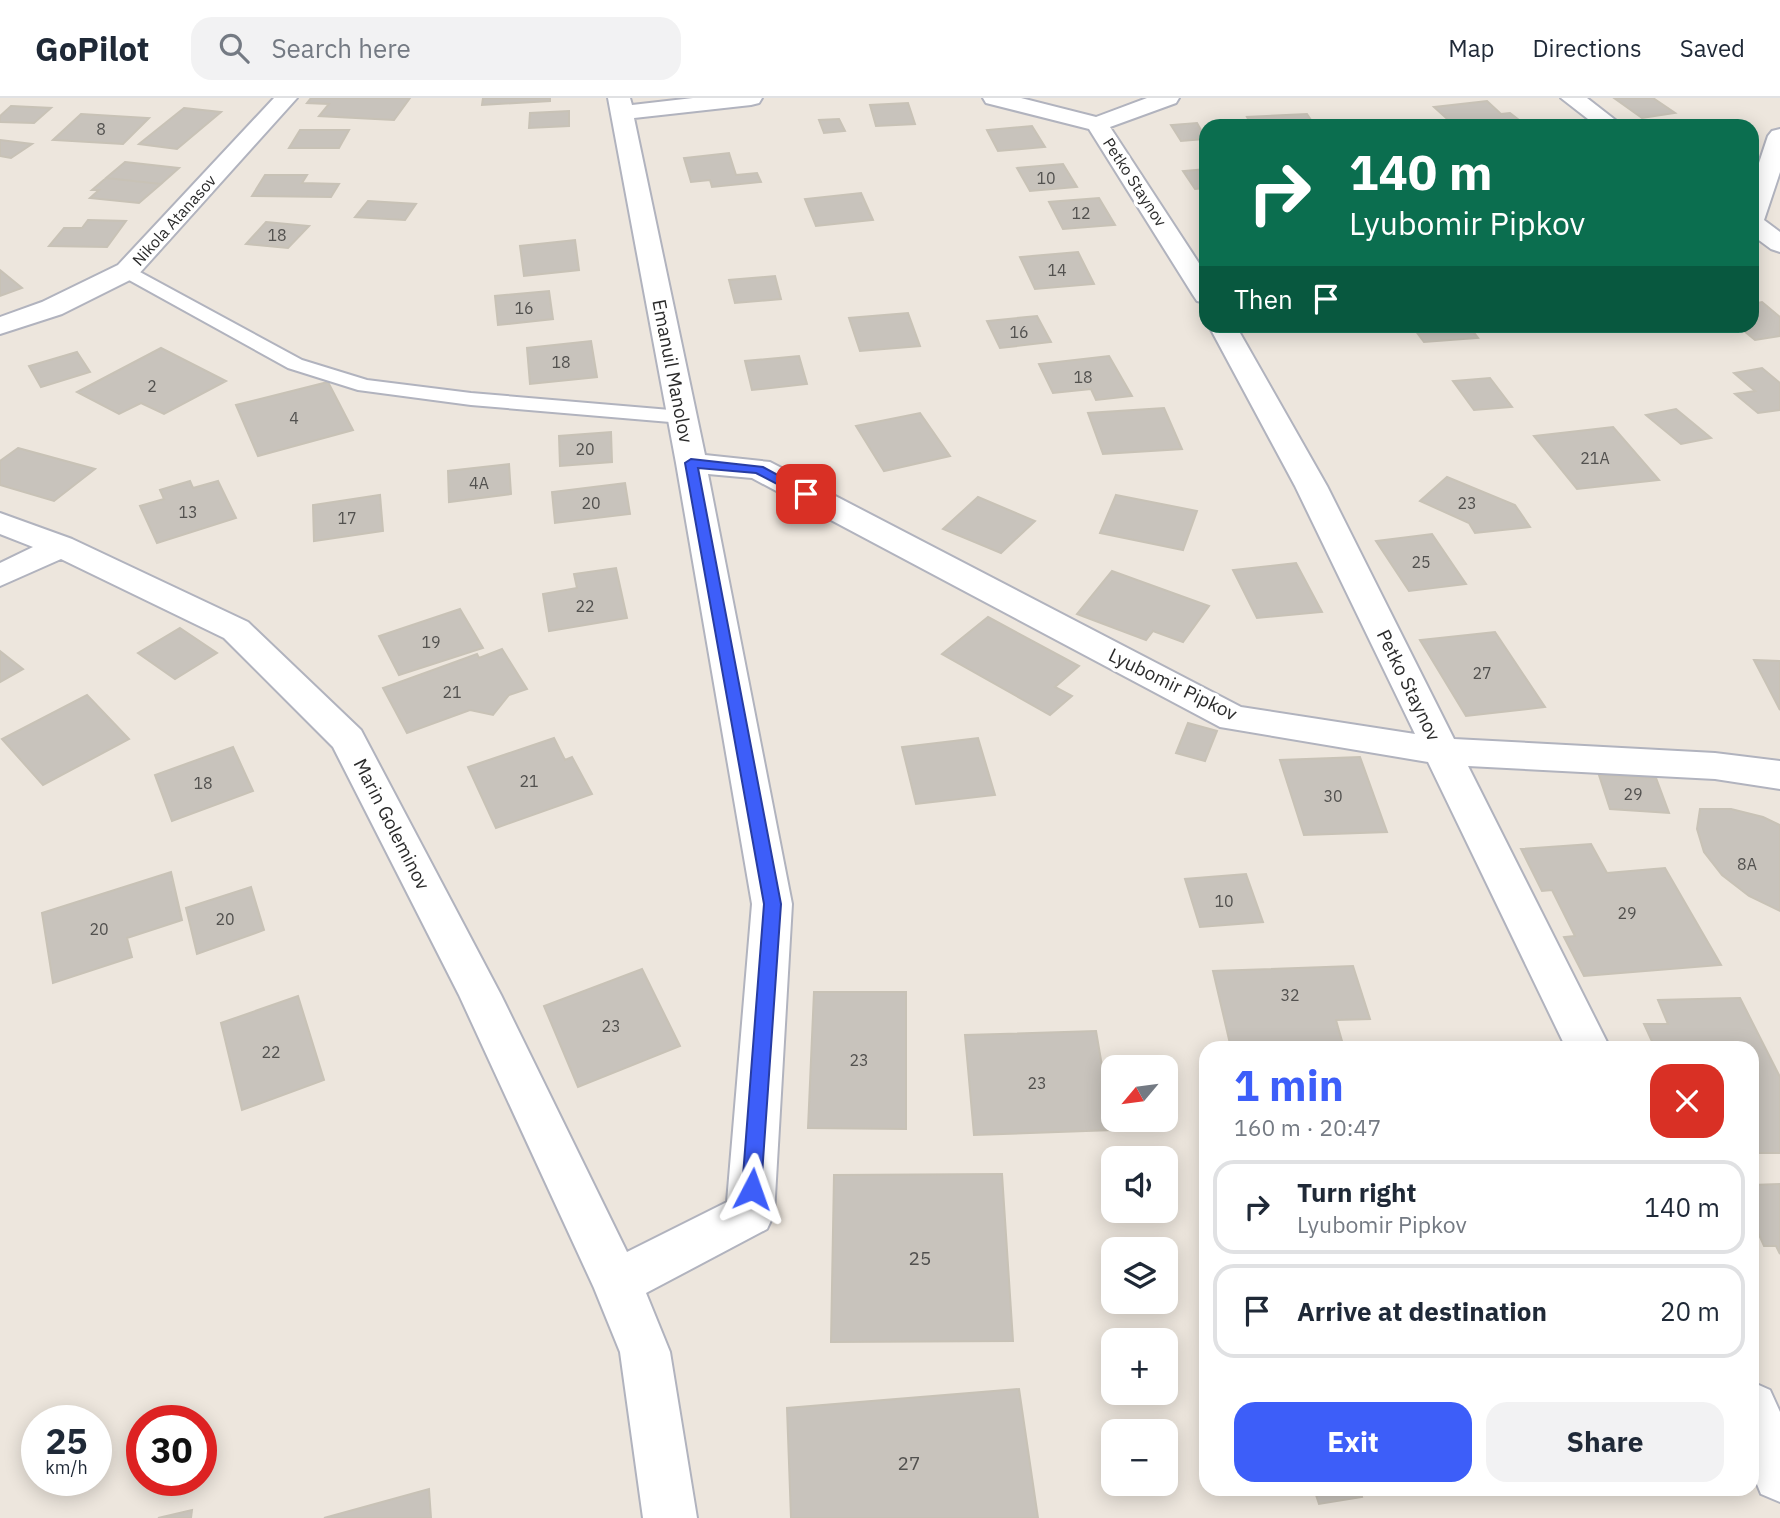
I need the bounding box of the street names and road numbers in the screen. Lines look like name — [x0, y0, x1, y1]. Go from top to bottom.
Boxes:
street label: Petko Staynov — [1099, 134, 1171, 230]
street label: Nikola Atanasov — [128, 170, 220, 270]
street label: Emanuil Manolov — [647, 297, 699, 445]
street label: Petko Staynov — [1372, 625, 1446, 745]
street label: Lyubomir Pipkov — [1105, 642, 1241, 726]
street label: Marin Goleminov — [349, 754, 435, 894]

